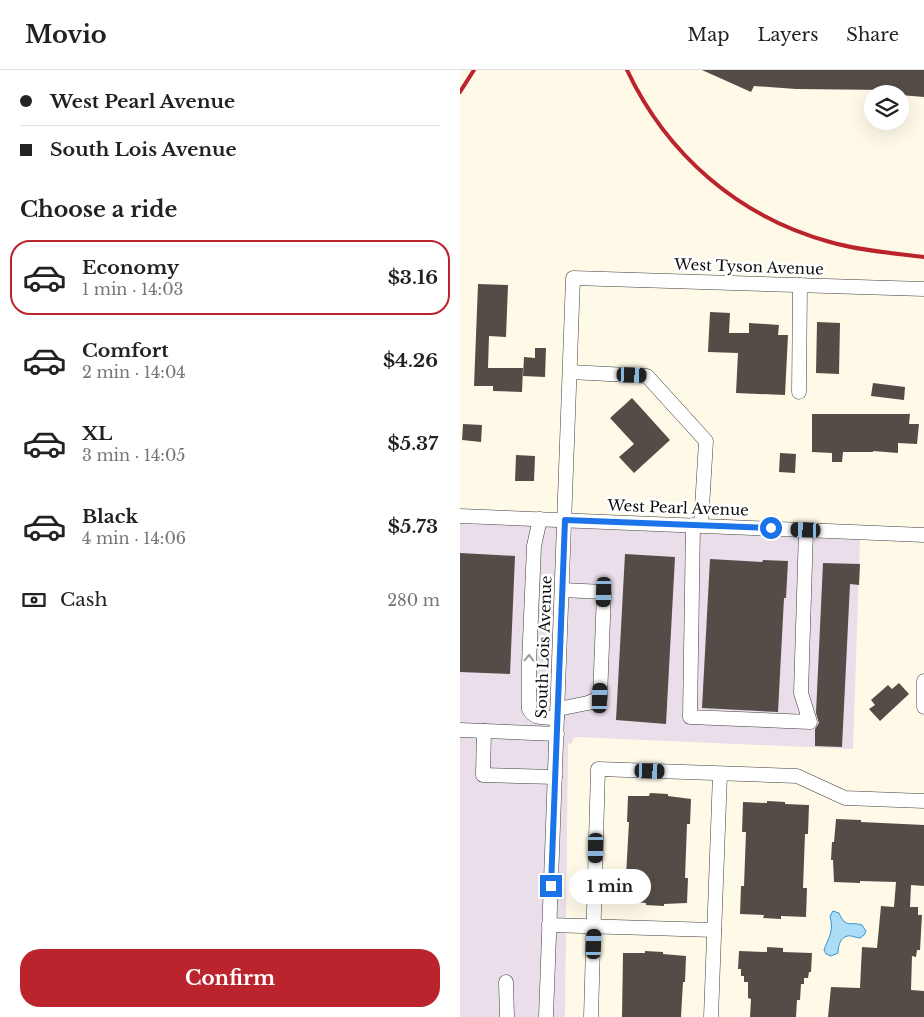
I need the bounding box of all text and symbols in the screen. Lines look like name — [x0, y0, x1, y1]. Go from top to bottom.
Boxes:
text: Movio — [25, 20, 107, 49]
text: Map — [688, 24, 729, 46]
text: Layers — [757, 24, 818, 46]
text: Share — [846, 24, 899, 46]
map controls — [864, 85, 909, 130]
button: layers — [864, 85, 909, 130]
text: West Pearl Avenue — [50, 90, 235, 113]
text: South Lois Avenue — [50, 138, 237, 161]
text: Choose a ride — [20, 196, 177, 223]
street label: West Tyson Avenue — [673, 254, 824, 279]
icon: car — [22, 255, 67, 300]
text: Economy — [82, 256, 179, 279]
text: $3.16 — [388, 266, 438, 289]
text: 1 min · 14:03 — [82, 279, 183, 299]
icon: car — [22, 338, 67, 383]
text: Comfort — [82, 339, 169, 362]
text: $4.26 — [383, 349, 438, 372]
text: 2 min · 14:04 — [82, 362, 186, 382]
car — [616, 367, 647, 383]
icon: car — [22, 421, 67, 466]
text: XL — [82, 422, 112, 445]
text: $5.37 — [388, 432, 438, 455]
text: 3 min · 14:05 — [82, 445, 185, 465]
street label: West Pearl Avenue — [606, 496, 749, 519]
icon: car — [22, 504, 67, 549]
text: Black — [82, 505, 138, 528]
text: $5.73 — [388, 515, 438, 538]
route start — [760, 517, 782, 539]
car — [790, 522, 821, 538]
text: 4 min · 14:06 — [82, 528, 186, 548]
street label: South Lois Avenue — [532, 575, 555, 719]
car — [595, 577, 612, 607]
icon: cash — [20, 586, 48, 614]
text: Cash — [60, 588, 107, 611]
text: 280 m — [387, 590, 440, 610]
one-way arrow — [524, 654, 534, 662]
car — [591, 683, 608, 713]
car — [634, 763, 665, 779]
car — [588, 833, 603, 863]
callout: 1 min — [568, 868, 651, 904]
route end — [540, 875, 562, 897]
text: 1 min — [587, 876, 633, 896]
car — [585, 929, 602, 959]
button: Confirm — [20, 949, 440, 1007]

